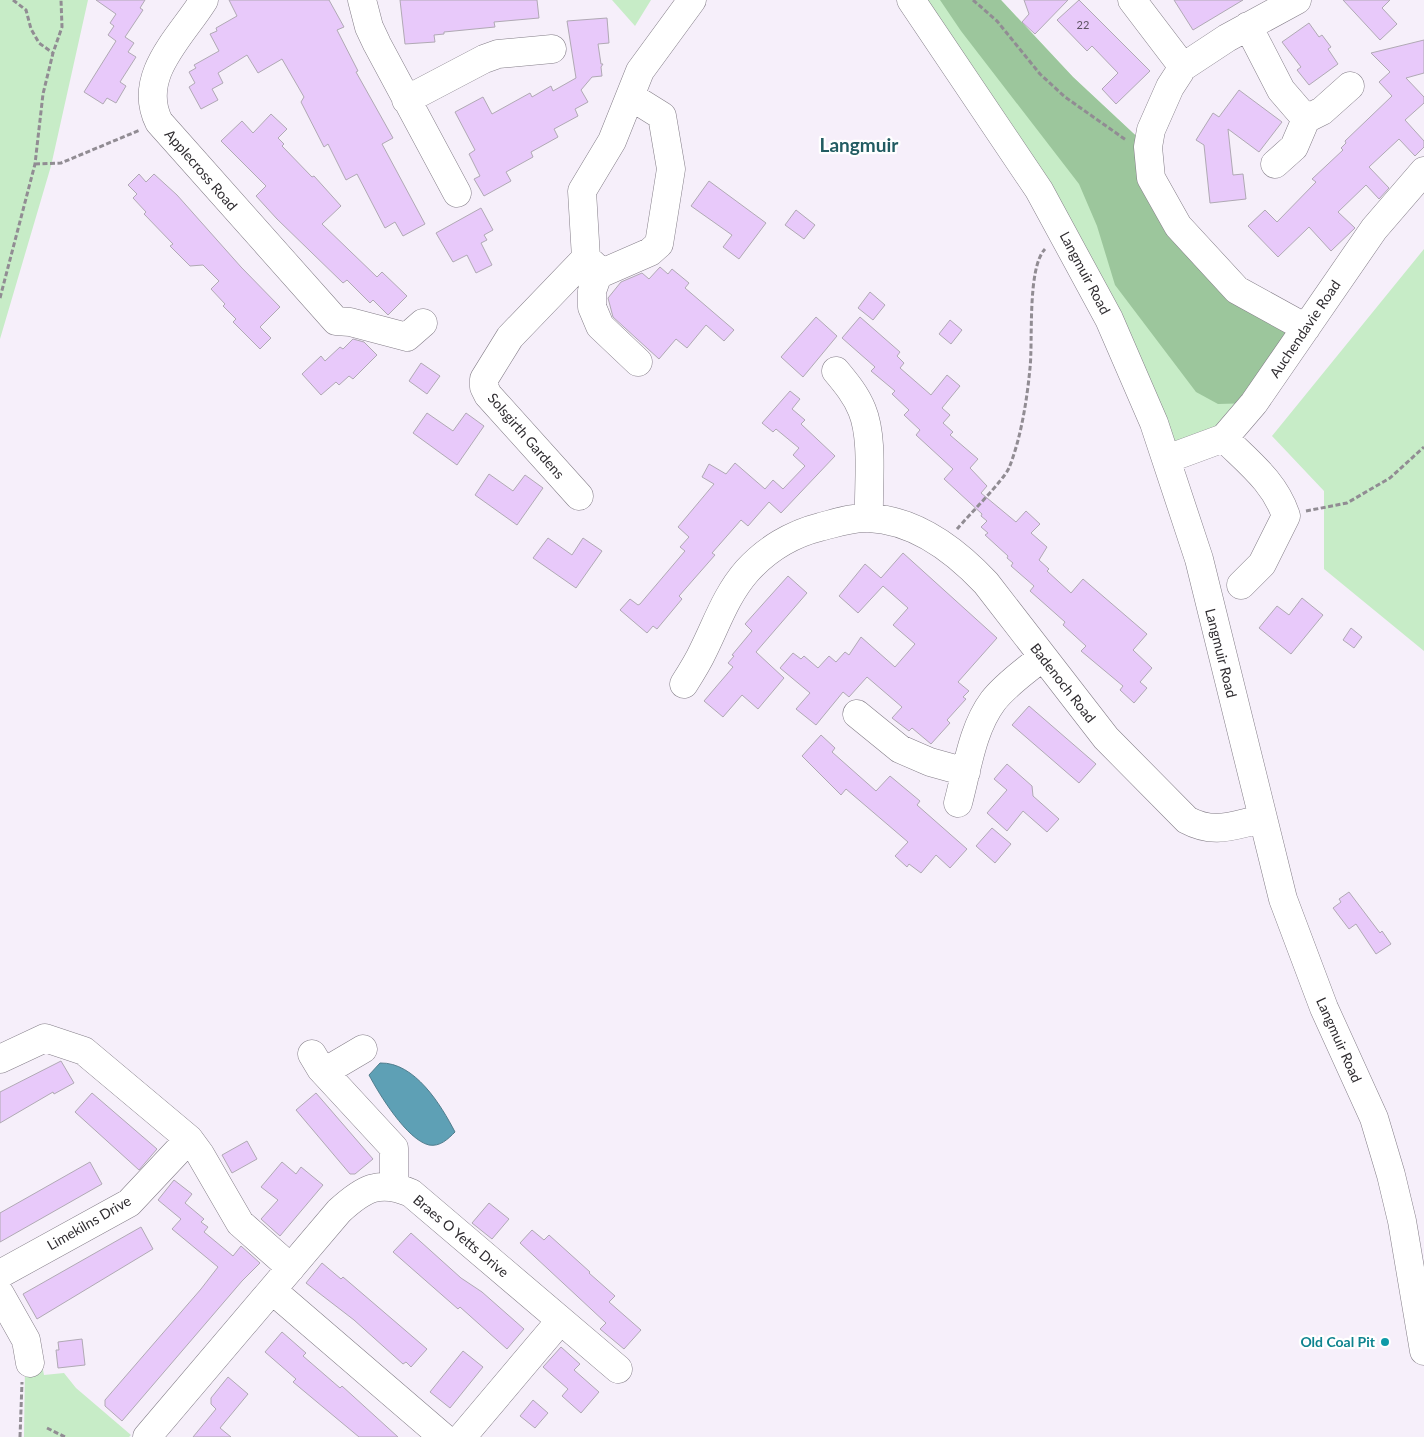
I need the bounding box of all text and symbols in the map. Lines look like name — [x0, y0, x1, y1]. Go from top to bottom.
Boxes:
house number: 22 — [1077, 18, 1089, 31]
street label: Applecross Road — [161, 126, 241, 214]
district label: Langmuir — [820, 133, 899, 156]
street label: Langmuir Road — [1056, 228, 1114, 317]
street label: Auchendavie Road — [1266, 277, 1344, 381]
street label: Solsgirth Gardens — [485, 389, 568, 482]
street label: Langmuir Road — [1202, 606, 1241, 699]
street label: Badenoch Road — [1027, 640, 1100, 726]
street label: Langmuir Road — [1313, 995, 1366, 1085]
street label: Braes O Yetts Drive — [410, 1191, 512, 1280]
street label: Limekilns Drive — [44, 1192, 134, 1253]
place label: Old Coal Pit — [1300, 1333, 1376, 1350]
marker: Old Coal Pit — [1379, 1336, 1391, 1348]

